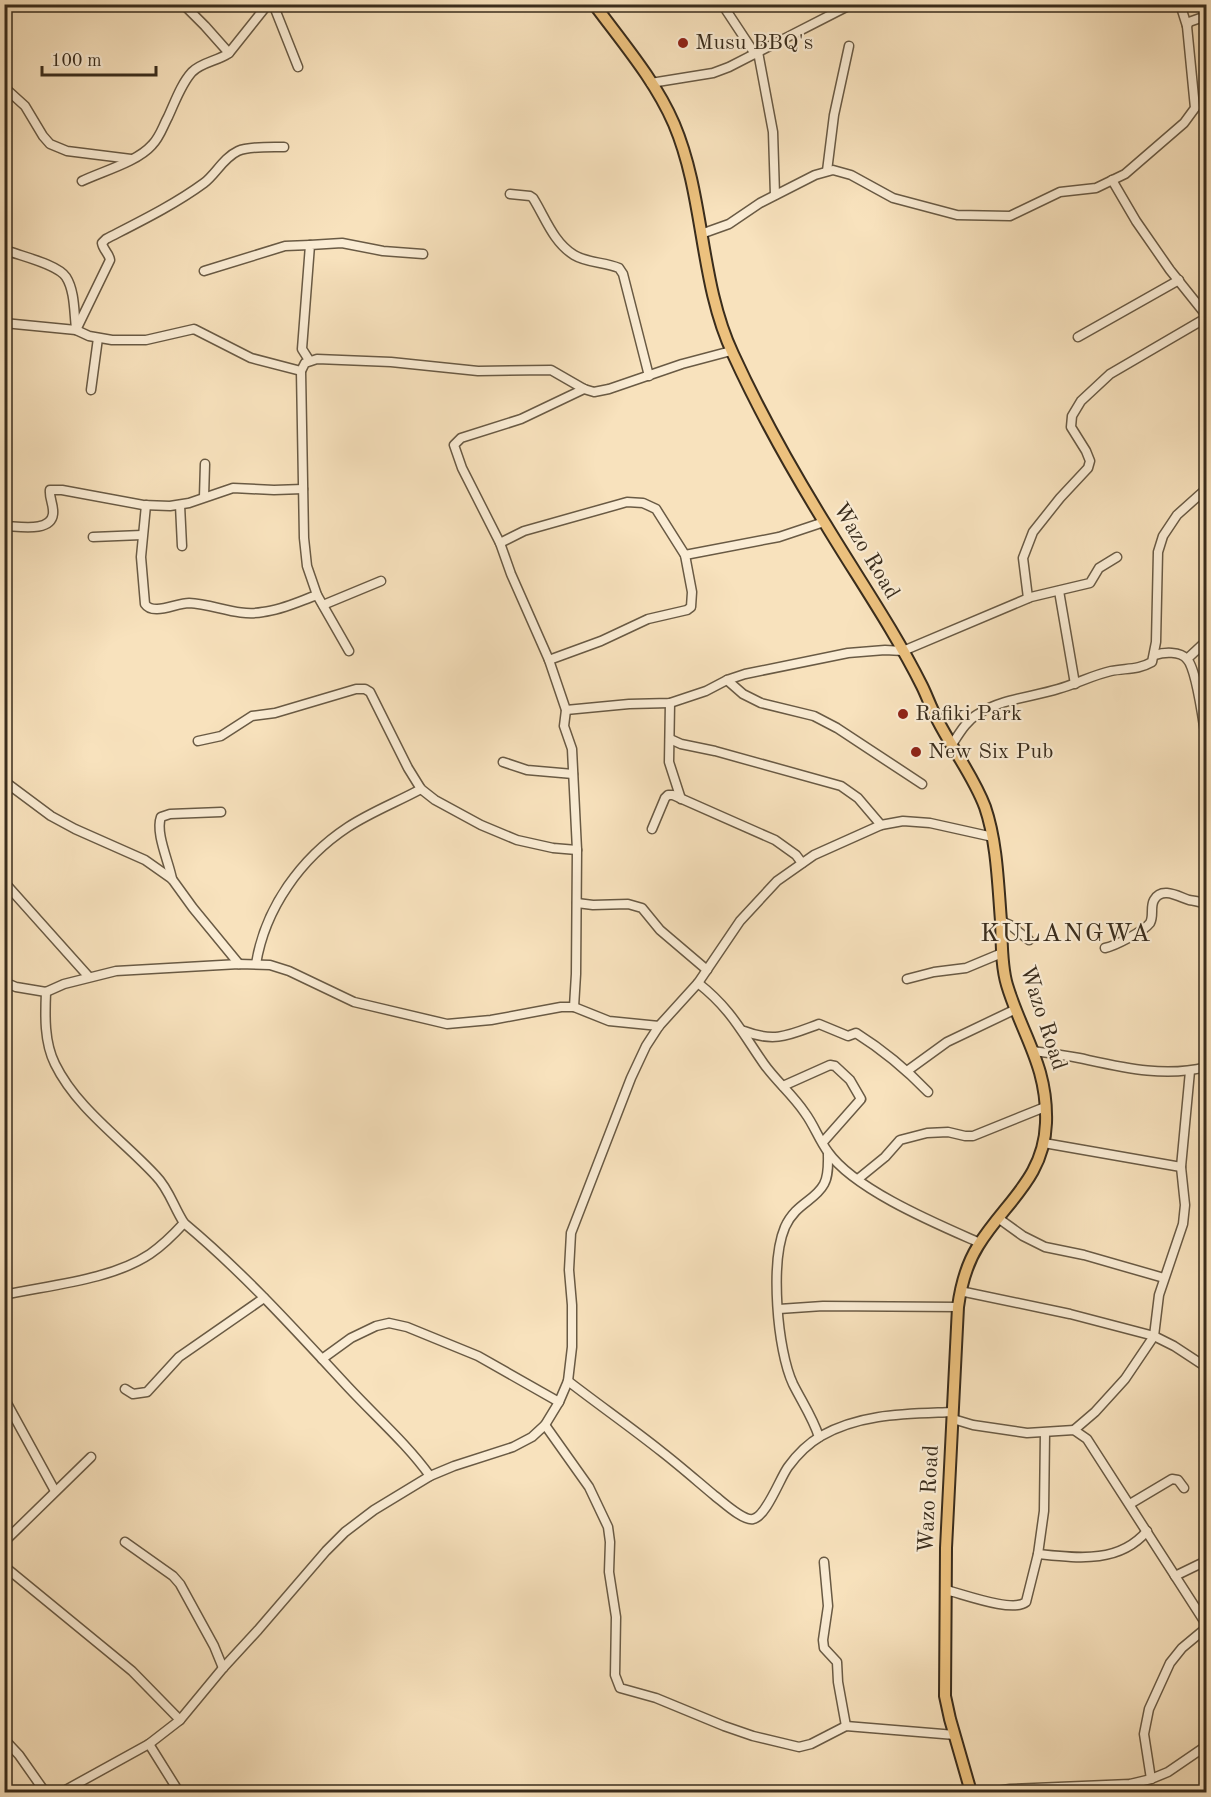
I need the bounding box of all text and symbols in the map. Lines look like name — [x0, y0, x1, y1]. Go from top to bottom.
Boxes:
place label: Musu BBQ's — [695, 32, 813, 54]
marker: Musu BBQ's — [676, 36, 690, 50]
scale bar — [42, 39, 156, 77]
text: 100 m — [51, 52, 102, 70]
street label: Wazo Road — [829, 499, 903, 603]
place label: Rafiki Park — [915, 703, 1022, 725]
marker: Rafiki Park — [896, 707, 910, 721]
place label: New Six Pub — [928, 741, 1053, 763]
marker: New Six Pub — [909, 745, 923, 759]
district label: KULANGWA — [980, 921, 1152, 947]
street label: Wazo Road — [1016, 963, 1070, 1073]
street label: Wazo Road — [915, 1444, 943, 1554]

